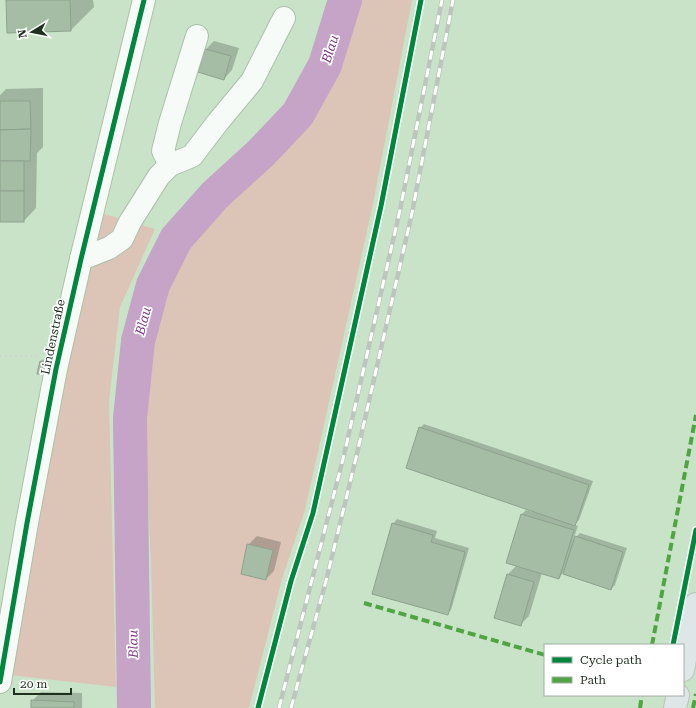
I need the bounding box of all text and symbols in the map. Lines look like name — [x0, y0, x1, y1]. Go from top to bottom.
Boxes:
north arrow — [12, 12, 52, 52]
text: N — [15, 28, 30, 39]
water label: Blau — [318, 33, 342, 66]
street label: Lindenstraße — [38, 298, 68, 376]
water label: Blau — [132, 305, 154, 338]
water label: Blau — [125, 630, 141, 659]
legend — [544, 644, 684, 696]
text: Cycle path — [580, 653, 642, 667]
scale bar — [14, 670, 71, 696]
text: Path — [580, 673, 606, 687]
text: 20 m — [20, 677, 47, 691]

